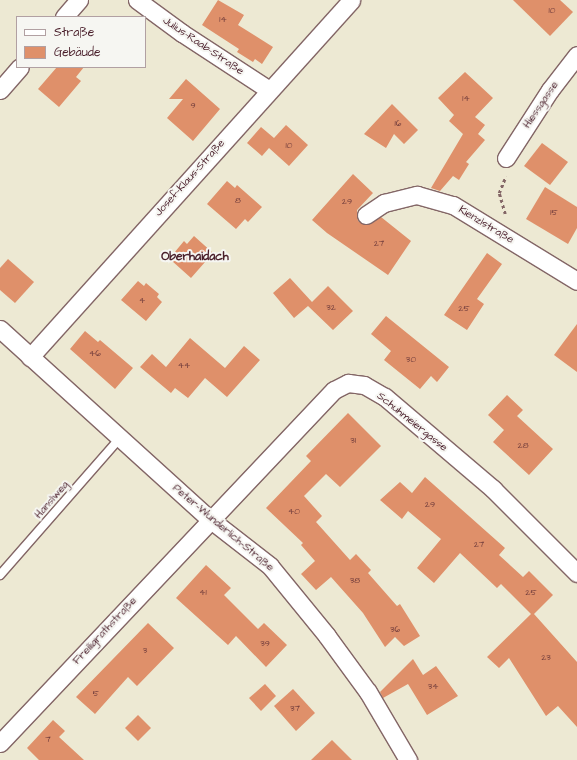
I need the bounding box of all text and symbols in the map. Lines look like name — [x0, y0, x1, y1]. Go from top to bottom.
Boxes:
house number: 10 — [549, 6, 555, 16]
street label: Julius-Raab-Straße — [160, 14, 246, 78]
house number: 14 — [219, 15, 227, 25]
legend — [16, 16, 146, 68]
text: Straße — [54, 24, 94, 41]
text: Gebäude — [54, 44, 100, 61]
street label: Hiessgasse — [521, 79, 561, 131]
house number: 14 — [462, 94, 470, 104]
house number: 9 — [190, 101, 196, 111]
house number: 16 — [395, 119, 401, 129]
street label: Josef-Klaus-Straße — [152, 137, 228, 219]
house number: 10 — [286, 141, 292, 151]
house number: 8 — [235, 196, 241, 206]
house number: 29 — [342, 197, 352, 207]
street label: Kienzlstraße — [456, 203, 516, 247]
house number: 15 — [550, 208, 558, 218]
house number: 27 — [374, 239, 384, 249]
district label: Oberhaidach — [161, 250, 229, 264]
house number: 4 — [139, 296, 145, 306]
house number: 32 — [326, 303, 336, 313]
house number: 25 — [458, 304, 470, 314]
house number: 46 — [89, 349, 101, 359]
house number: 30 — [406, 355, 416, 365]
house number: 44 — [178, 361, 190, 371]
street label: Schuhmeiergasse — [374, 390, 450, 454]
house number: 31 — [350, 436, 356, 446]
house number: 28 — [518, 441, 528, 451]
street label: Hanslweg — [32, 478, 72, 522]
street label: Peter-Wunderlich-Straße — [170, 482, 276, 574]
house number: 29 — [425, 500, 435, 510]
house number: 40 — [288, 507, 300, 517]
house number: 27 — [474, 540, 484, 550]
house number: 38 — [350, 576, 360, 586]
house number: 41 — [199, 588, 207, 598]
house number: 25 — [525, 588, 537, 598]
street label: Freiligrathstraße — [70, 595, 140, 667]
house number: 36 — [390, 625, 400, 635]
house number: 39 — [260, 639, 270, 649]
house number: 3 — [143, 646, 147, 656]
house number: 23 — [541, 653, 551, 663]
house number: 34 — [428, 682, 438, 692]
house number: 5 — [93, 689, 99, 699]
house number: 37 — [290, 704, 300, 714]
house number: 7 — [45, 735, 51, 745]

